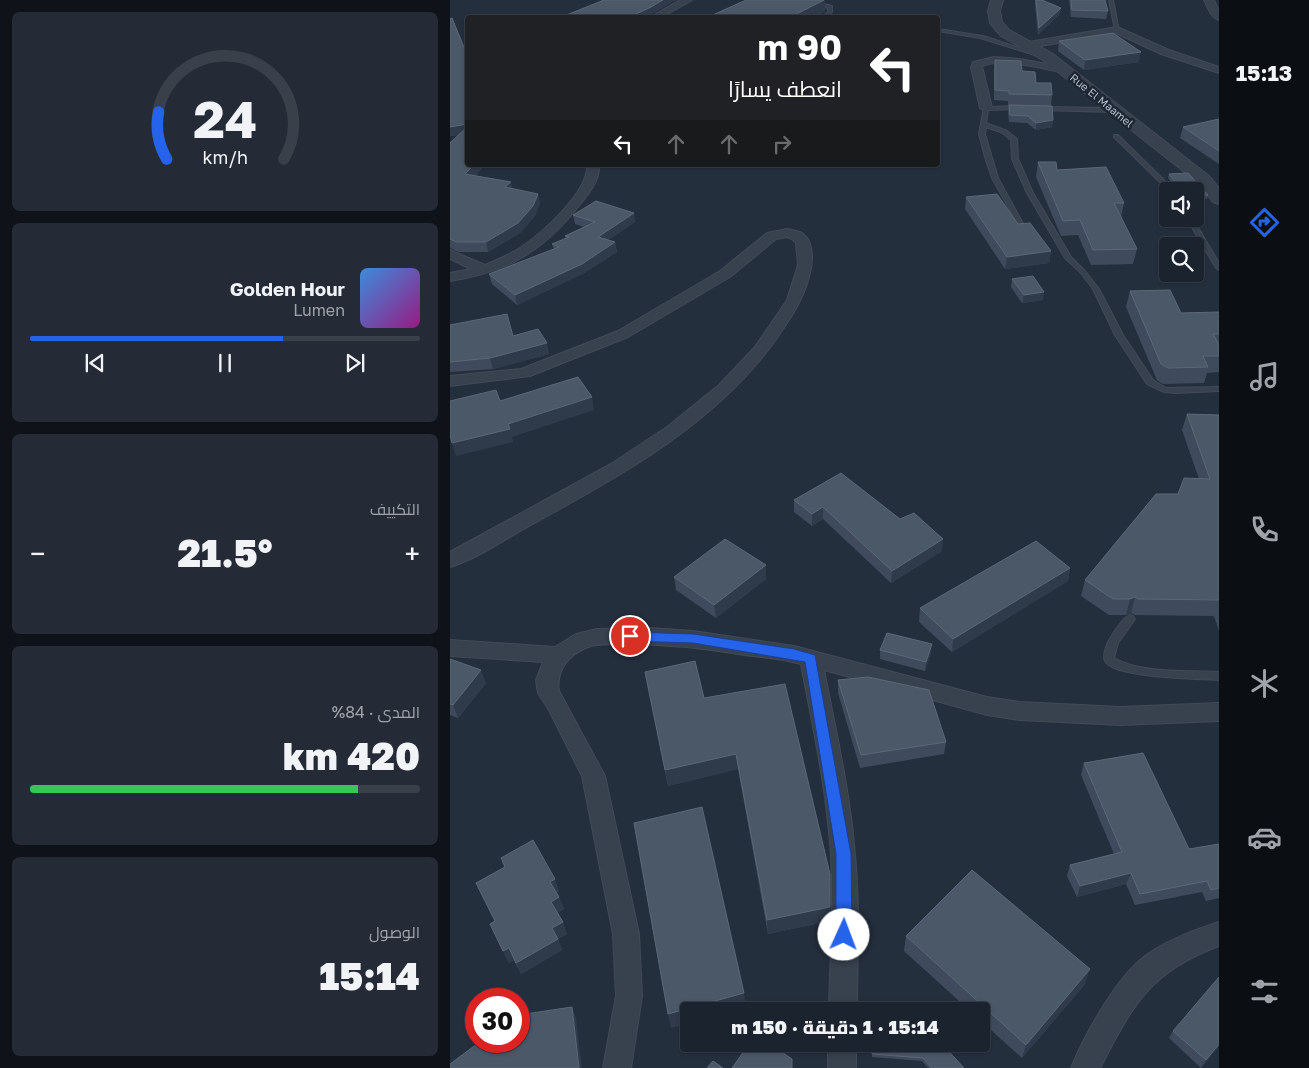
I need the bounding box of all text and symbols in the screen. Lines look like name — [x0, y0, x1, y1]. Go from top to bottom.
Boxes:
text: 90 m — [758, 26, 842, 68]
icon: left — [860, 35, 925, 100]
text: 15:13 — [1236, 59, 1292, 86]
street label: Rue El Maamel — [1068, 71, 1137, 130]
text: انعطف يسارًا — [728, 75, 842, 102]
text: 24 — [193, 87, 257, 149]
icon: left — [609, 130, 637, 158]
icon: ahead — [662, 130, 690, 158]
icon: ahead — [715, 130, 743, 158]
icon: right — [768, 130, 796, 158]
text: km/h — [202, 146, 248, 168]
map controls — [1159, 182, 1204, 282]
button: sound — [1159, 182, 1204, 227]
icon: directions — [1247, 205, 1282, 240]
button: search — [1159, 237, 1204, 282]
text: Golden Hour — [230, 277, 345, 300]
text: Lumen — [293, 300, 345, 320]
icon: previous — [81, 349, 109, 377]
icon: pause — [211, 349, 239, 377]
icon: next — [341, 349, 369, 377]
icon: music — [1247, 359, 1282, 394]
text: التكييف — [370, 499, 420, 519]
icon: phone — [1247, 512, 1282, 547]
text: 21.5° — [178, 530, 272, 575]
text: − — [30, 537, 45, 570]
text: + — [405, 537, 420, 570]
pin — [609, 615, 651, 657]
icon: arrive — [616, 622, 644, 650]
icon: climate — [1247, 666, 1282, 701]
text: المدى · 84% — [332, 702, 420, 722]
text: 420 km — [283, 733, 420, 778]
icon: car — [1247, 820, 1282, 855]
position arrow — [817, 908, 869, 960]
text: الوصول — [369, 922, 420, 942]
text: 15:14 — [319, 953, 420, 998]
icon: filters — [1247, 974, 1282, 1009]
speed limit sign: 30 — [465, 988, 530, 1053]
text: 15:14 · 1 دقيقة · 150 m — [731, 1015, 939, 1038]

